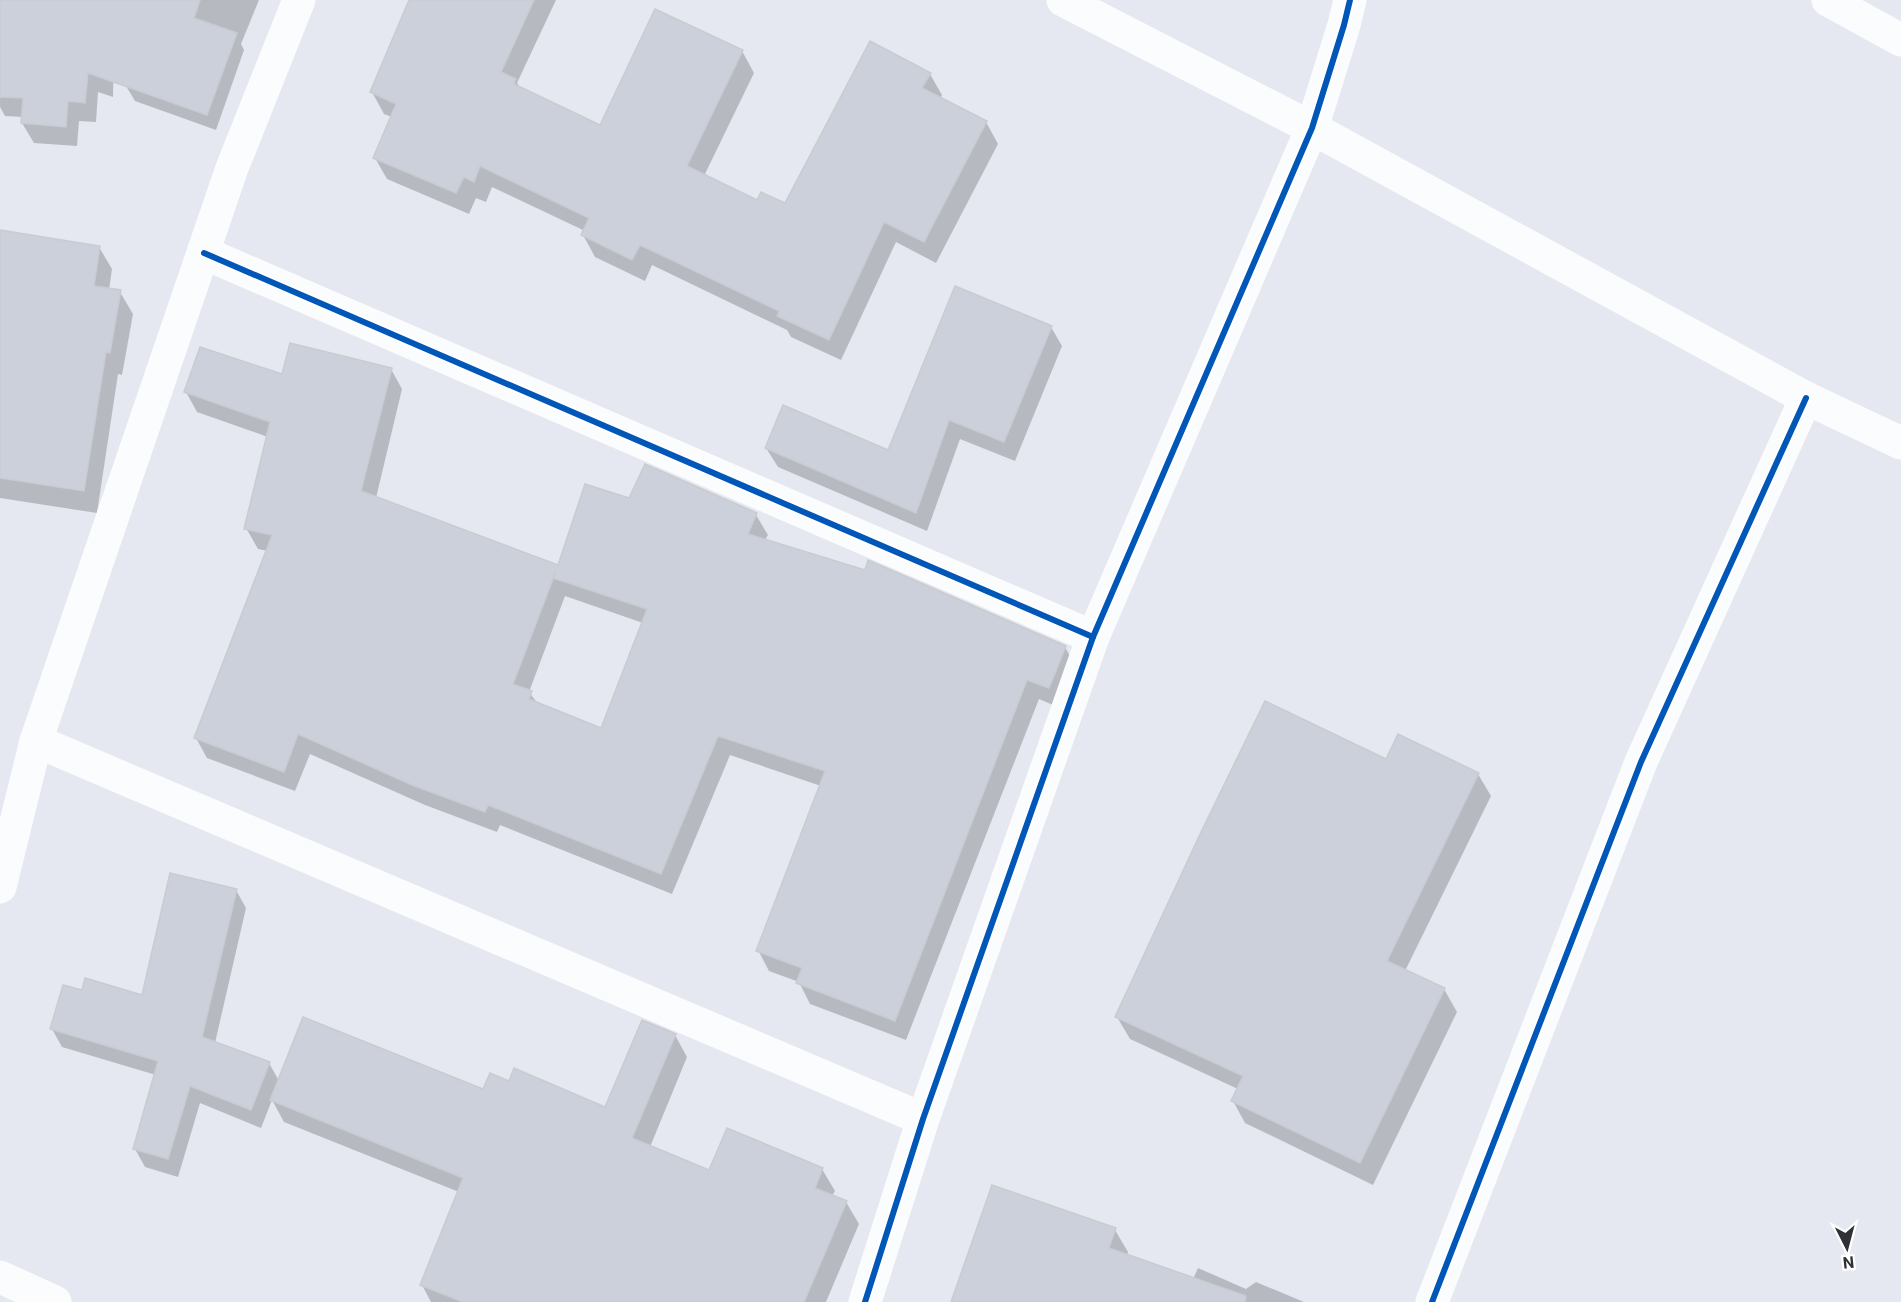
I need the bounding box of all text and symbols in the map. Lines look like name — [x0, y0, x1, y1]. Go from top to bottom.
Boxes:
north arrow — [1817, 1218, 1877, 1278]
text: N — [1842, 1252, 1855, 1272]

